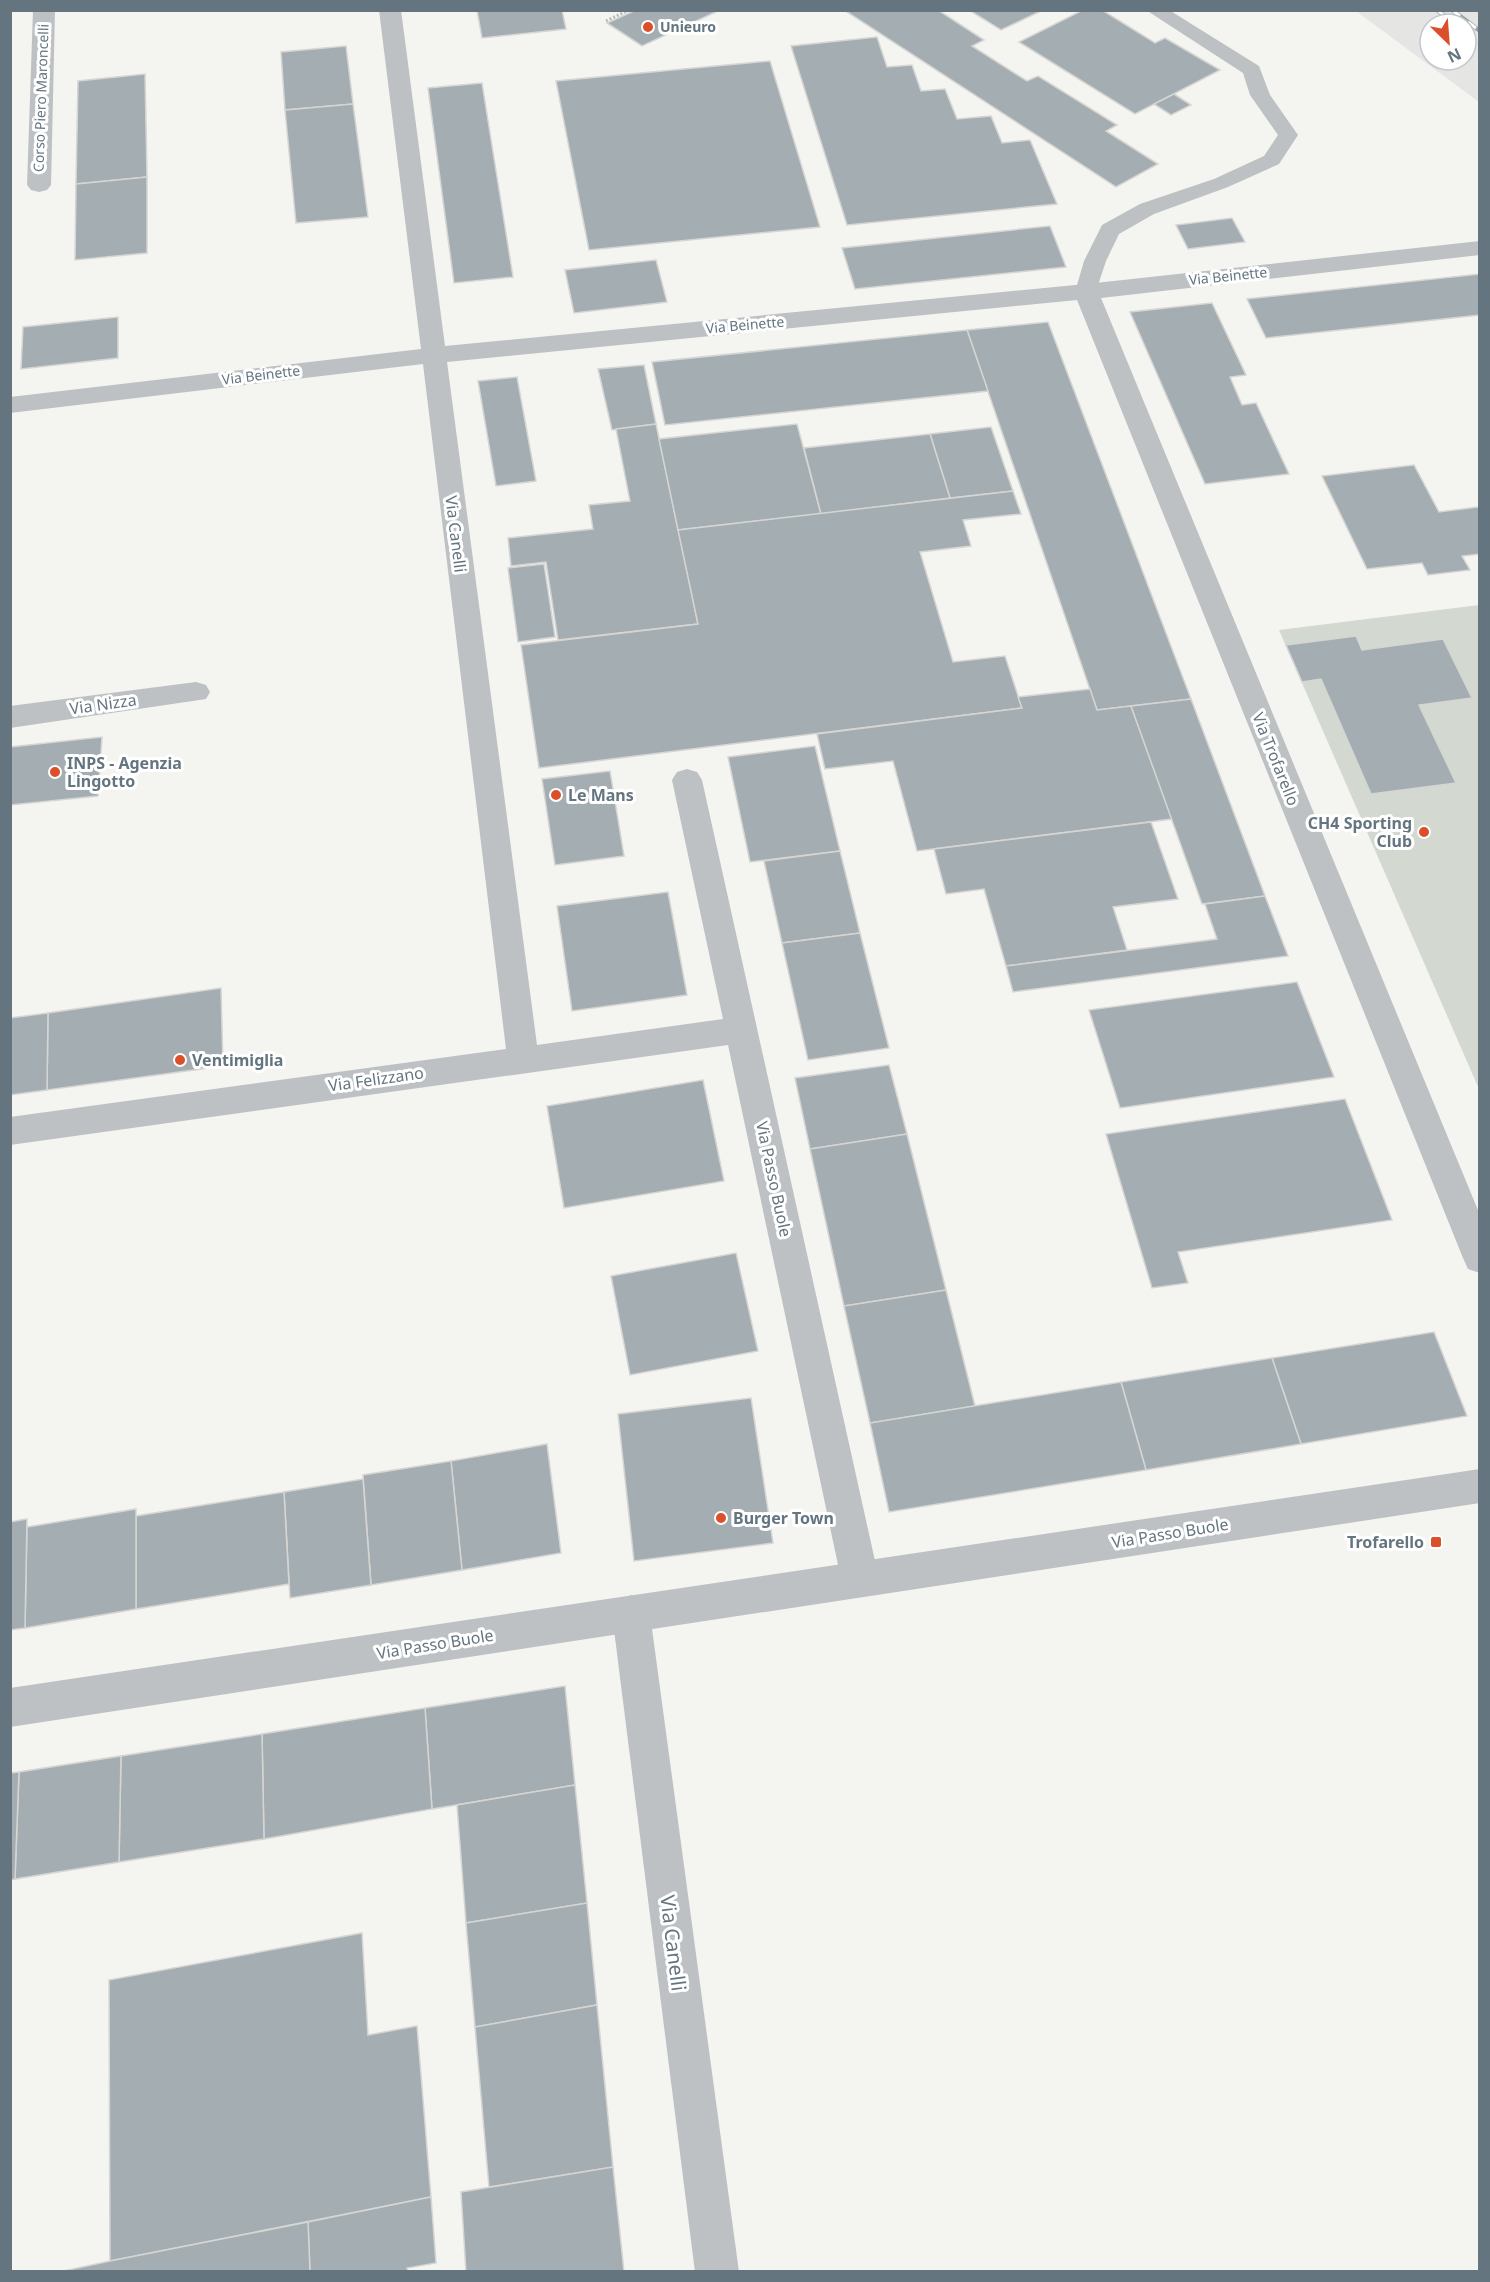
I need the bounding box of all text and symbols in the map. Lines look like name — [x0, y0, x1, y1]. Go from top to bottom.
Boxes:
north arrow — [1418, 12, 1478, 72]
place label: Unieuro — [660, 17, 716, 36]
marker: Unieuro — [641, 20, 655, 34]
street label: Corso Piero Maroncelli — [28, 24, 53, 172]
text: N — [1444, 43, 1465, 68]
street label: Via Beinette — [1188, 262, 1268, 289]
street label: Via Beinette — [705, 312, 785, 337]
street label: Via Beinette — [221, 360, 301, 389]
street label: Via Canelli — [440, 494, 472, 574]
street label: Via Nizza — [68, 688, 138, 720]
street label: Via Trofarello — [1247, 709, 1305, 809]
place label: INPS - Agenzia Lingotto — [67, 752, 182, 792]
marker: INPS - Agenzia Lingotto — [48, 765, 62, 779]
place label: Le Mans — [568, 784, 634, 806]
marker: Le Mans — [549, 788, 563, 802]
place label: CH4 Sporting Club — [1308, 812, 1412, 852]
marker: CH4 Sporting Club — [1417, 825, 1431, 839]
place label: Ventimiglia — [192, 1049, 283, 1071]
marker: Ventimiglia — [173, 1053, 187, 1067]
street label: Via Felizzano — [327, 1061, 425, 1097]
street label: Via Passo Buole — [751, 1119, 797, 1239]
place label: Burger Town — [733, 1507, 834, 1529]
marker: Burger Town — [714, 1511, 728, 1525]
street label: Via Passo Buole — [1110, 1513, 1230, 1553]
place label: Trofarello — [1347, 1531, 1424, 1553]
marker: Trofarello — [1429, 1535, 1443, 1549]
street label: Via Passo Buole — [375, 1624, 495, 1664]
street label: Via Canelli — [654, 1893, 693, 1993]

